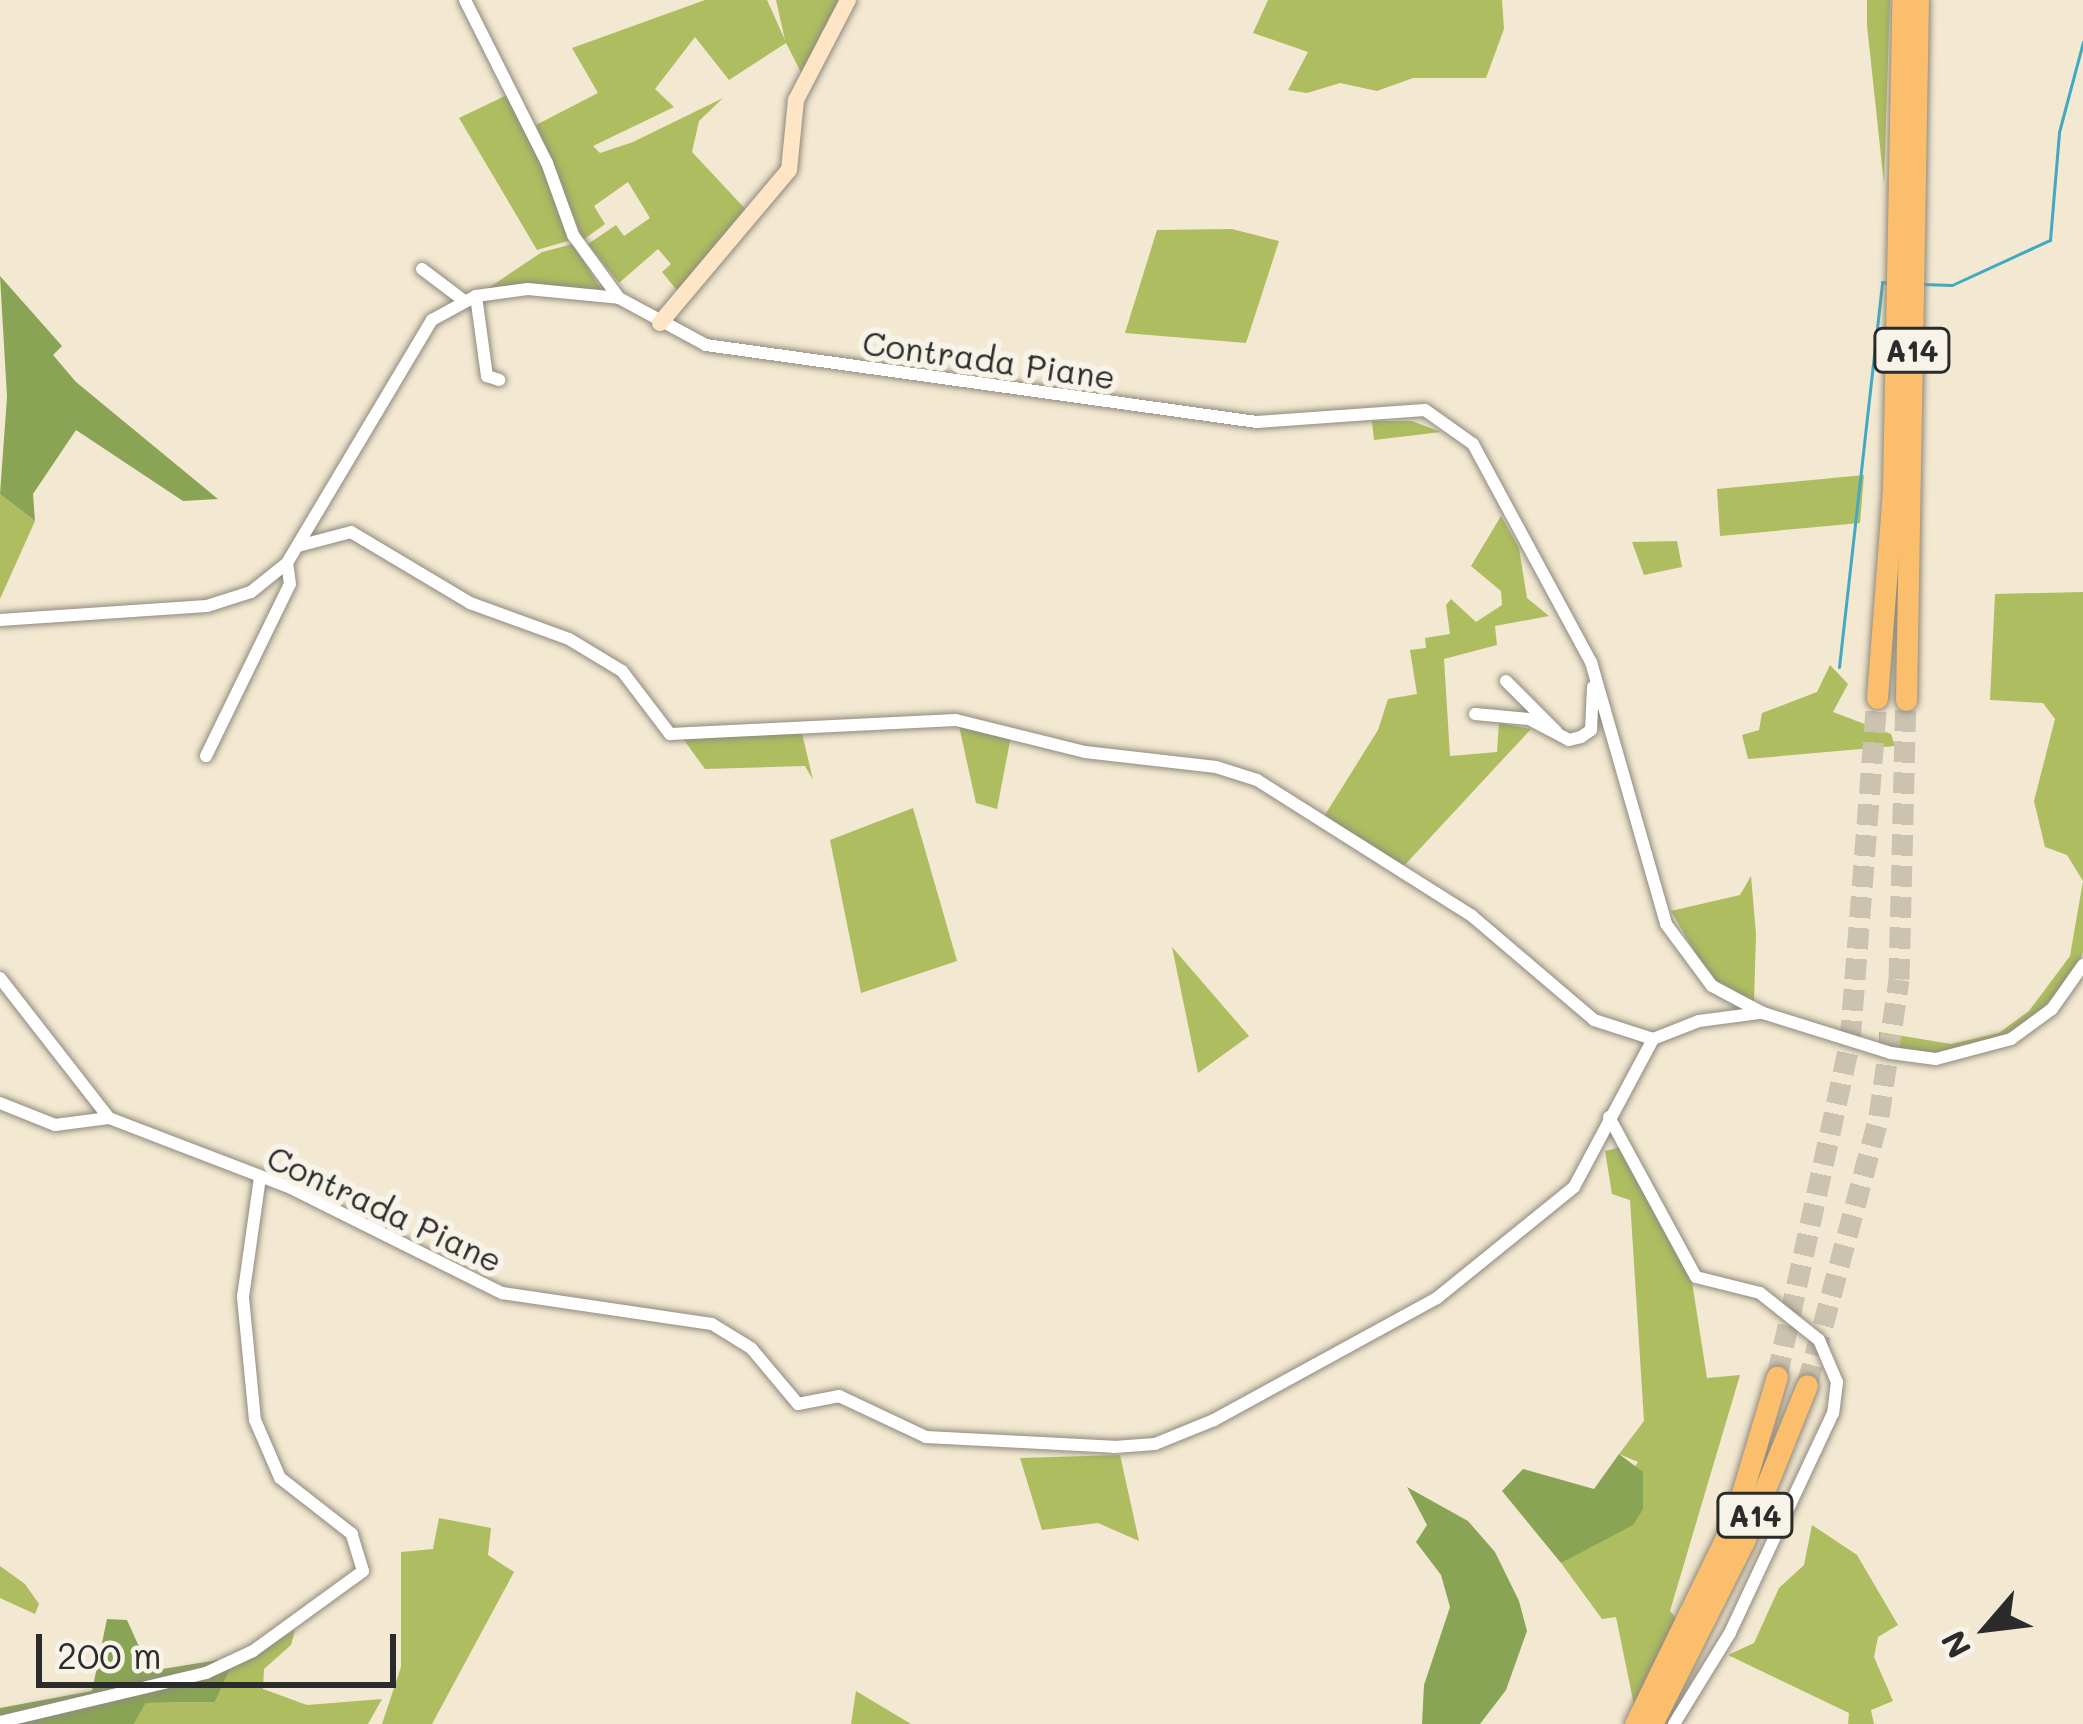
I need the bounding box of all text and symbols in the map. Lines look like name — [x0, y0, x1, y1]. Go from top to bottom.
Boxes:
street label: Contrada Piane — [860, 322, 1118, 396]
road number: A14 — [1873, 326, 1951, 374]
street label: Contrada Piane — [261, 1136, 509, 1280]
road number: A14 — [1716, 1491, 1794, 1539]
north arrow — [1927, 1568, 2047, 1688]
scale bar — [42, 1610, 402, 1684]
text: N — [1930, 1624, 1980, 1666]
text: 200 m — [57, 1631, 162, 1678]

